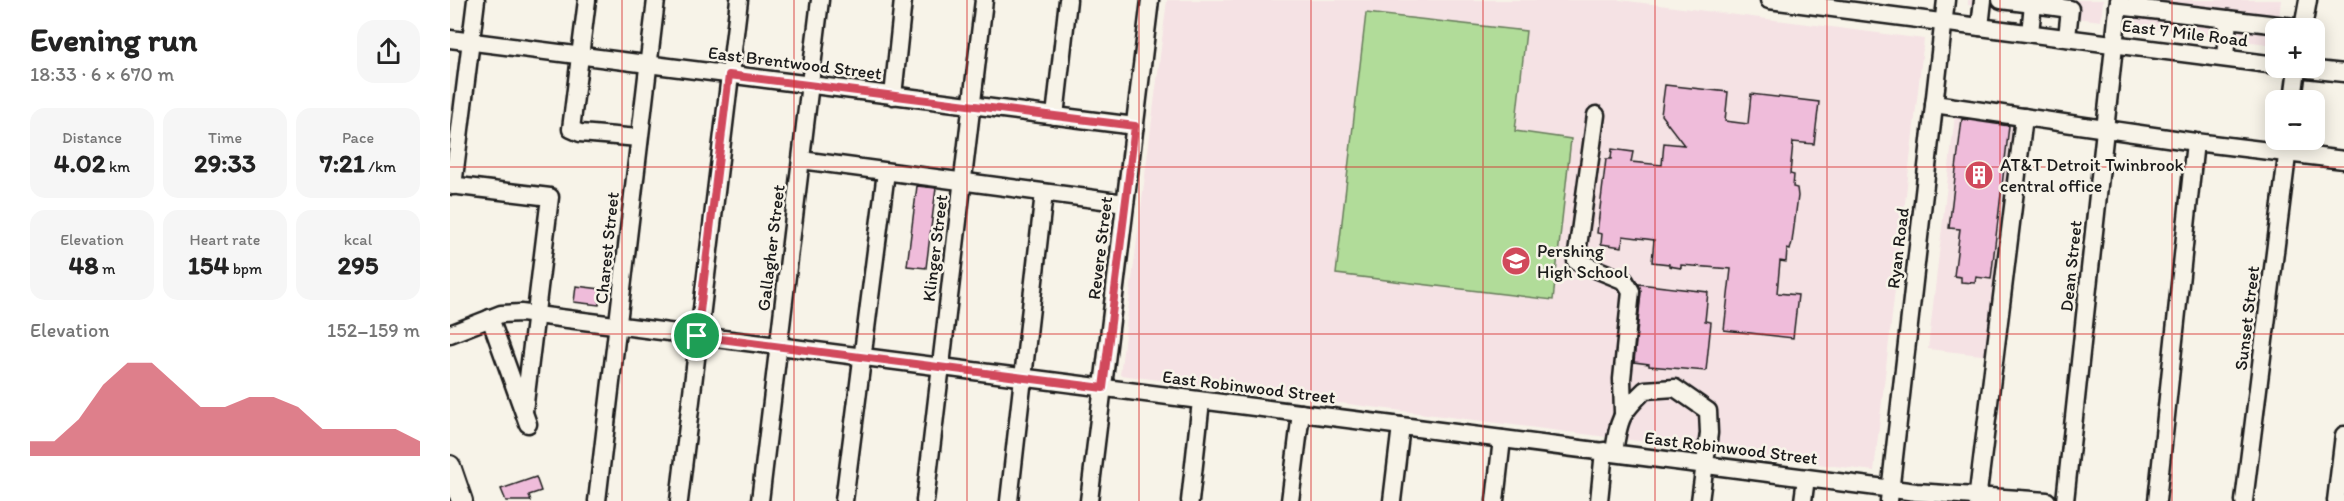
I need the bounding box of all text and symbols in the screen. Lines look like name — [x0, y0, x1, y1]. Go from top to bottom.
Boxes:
street label: East 7 Mile Road — [2121, 14, 2250, 52]
map controls — [2265, 18, 2325, 150]
button: + — [2265, 18, 2325, 78]
text: Evening run — [30, 20, 197, 59]
button: share — [357, 20, 420, 83]
street label: East Brentwood Street — [707, 41, 883, 85]
text: 18:33 · 6 × 670 m — [30, 62, 174, 86]
button: − — [2265, 90, 2325, 150]
text: Distance — [62, 128, 122, 147]
text: Time — [208, 128, 242, 147]
text: Pace — [342, 128, 374, 147]
text: 4.02 — [54, 147, 105, 179]
text: 29:33 — [194, 147, 256, 179]
text: 7:21 — [320, 147, 365, 179]
place label: AT&T Detroit Twinbrook central office — [2000, 154, 2184, 197]
text: km — [105, 157, 130, 176]
text: /km — [365, 157, 396, 176]
building icon: AT&T Detroit Twinbrook central office — [1963, 159, 1995, 191]
street label: Gallagher Street — [752, 183, 790, 312]
street label: Charest Street — [590, 191, 624, 305]
street label: Klinger Street — [918, 193, 953, 303]
street label: Revere Street — [1083, 195, 1117, 301]
street label: Ryan Road — [1882, 206, 1914, 290]
street label: Dean Street — [2055, 219, 2087, 313]
text: Elevation — [60, 230, 124, 249]
text: Heart rate — [190, 230, 260, 249]
text: kcal — [344, 230, 372, 249]
place label: Pershing High School — [1537, 240, 1628, 283]
school or university icon: Pershing High School — [1500, 245, 1532, 277]
text: 48 — [69, 249, 98, 281]
text: 154 — [188, 249, 229, 281]
text: 295 — [338, 249, 378, 281]
text: m — [98, 259, 115, 278]
text: bpm — [229, 259, 262, 278]
street label: Sunset Street — [2230, 264, 2264, 372]
pin — [671, 310, 722, 361]
text: Elevation — [30, 318, 109, 342]
text: 152–159 m — [327, 318, 420, 342]
icon: arrive — [680, 319, 713, 352]
street label: East Robinwood Street — [1161, 365, 1337, 409]
street label: East Robinwood Street — [1643, 426, 1819, 470]

